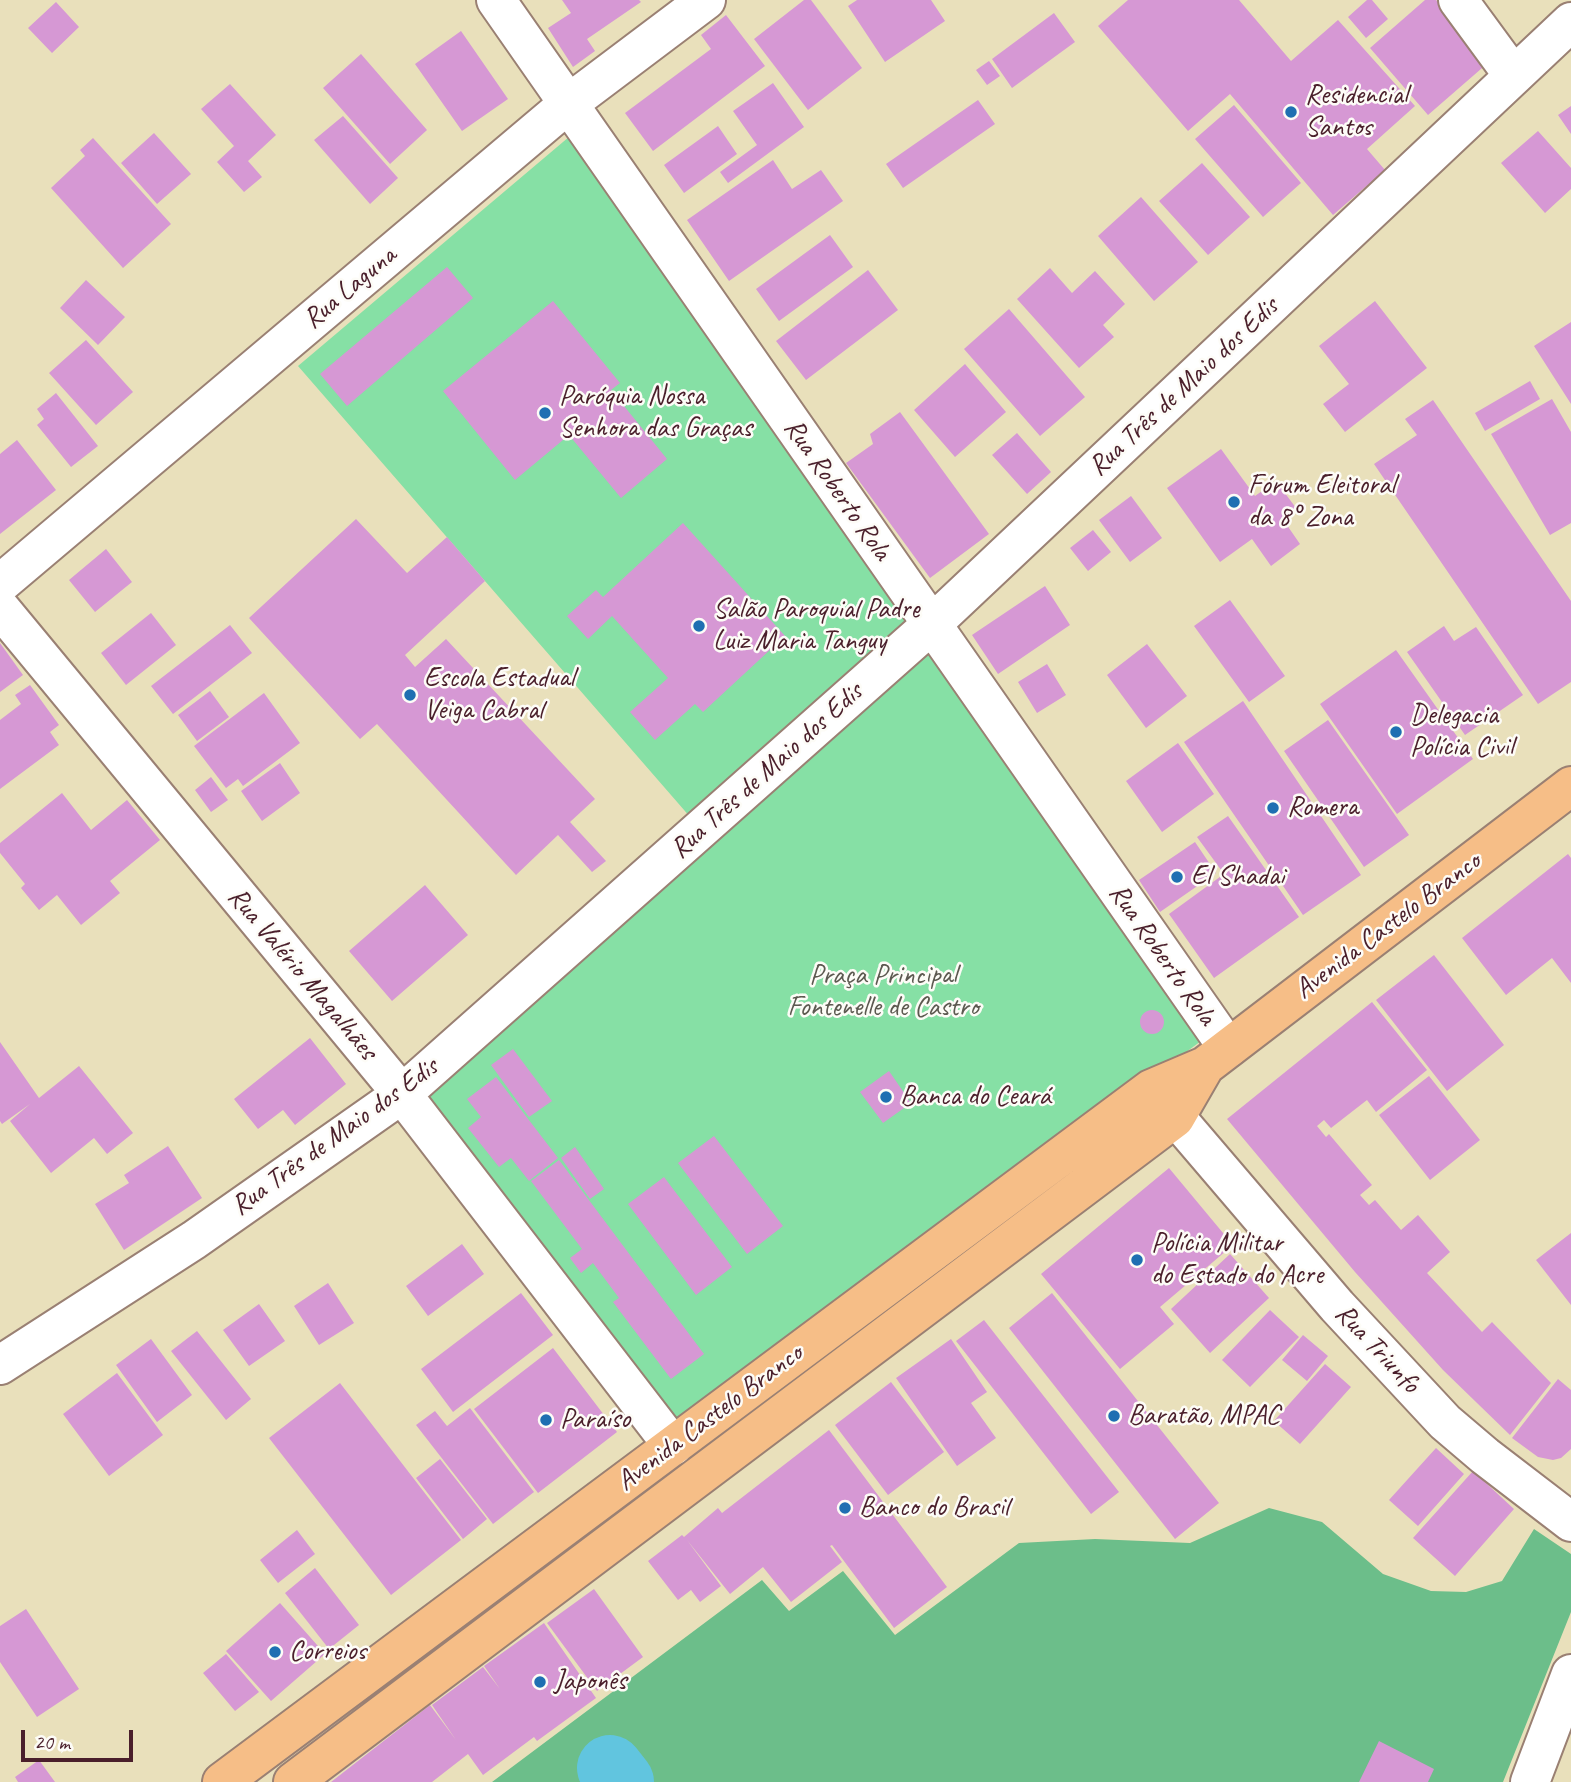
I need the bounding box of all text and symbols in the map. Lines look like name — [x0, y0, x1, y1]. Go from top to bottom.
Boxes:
place label: Residencial Santos — [1305, 79, 1407, 145]
marker: Residencial Santos — [1283, 104, 1299, 120]
street label: Rua Laguna — [297, 239, 403, 337]
street label: Rua Três de Maio dos Edis — [1082, 290, 1286, 484]
place label: Paróquia Nossa Senhora das Graças — [559, 380, 752, 446]
marker: Paróquia Nossa Senhora das Graças — [537, 405, 553, 421]
street label: Rua Roberto Rola — [776, 413, 898, 567]
place label: Fórum Eleitoral da 8° Zona — [1248, 469, 1395, 535]
marker: Fórum Eleitoral da 8° Zona — [1226, 494, 1242, 510]
place label: Salão Paroquial Padre Luiz Maria Tanguy — [713, 593, 919, 659]
marker: Salão Paroquial Padre Luiz Maria Tanguy — [691, 618, 707, 634]
place label: Escola Estadual Veiga Cabral — [424, 662, 574, 728]
street label: Rua Três de Maio dos Edis — [664, 676, 870, 866]
marker: Escola Estadual Veiga Cabral — [402, 687, 418, 703]
place label: Delegacia Polícia Civil — [1410, 699, 1513, 765]
marker: Delegacia Polícia Civil — [1388, 724, 1404, 740]
place label: Romera — [1287, 791, 1358, 825]
marker: Romera — [1265, 800, 1281, 816]
street label: Avenida Castelo Branco — [1289, 845, 1487, 1007]
place label: El Shadai — [1191, 860, 1284, 894]
marker: El Shadai — [1169, 869, 1185, 885]
street label: Rua Roberto Rola — [1101, 878, 1223, 1032]
street label: Rua Valério Magalhães — [220, 881, 384, 1067]
park label: Praça Principal Fontenelle de Castro — [787, 959, 979, 1025]
street label: Rua Três de Maio dos Edis — [225, 1051, 445, 1223]
place label: Banca do Ceará — [900, 1080, 1051, 1114]
marker: Banca do Ceará — [878, 1089, 894, 1105]
place label: Polícia Militar do Estado do Acre — [1151, 1227, 1323, 1293]
marker: Polícia Militar do Estado do Acre — [1129, 1252, 1145, 1268]
street label: Rua Triunfo — [1327, 1297, 1427, 1401]
street label: Avenida Castelo Branco — [611, 1337, 809, 1499]
place label: Baratão, MPAC — [1128, 1399, 1280, 1433]
place label: Paraíso — [560, 1403, 630, 1437]
marker: Baratão, MPAC — [1106, 1408, 1122, 1424]
marker: Paraíso — [538, 1412, 554, 1428]
place label: Banco do Brasil — [859, 1491, 1009, 1525]
marker: Banco do Brasil — [837, 1500, 853, 1516]
place label: Correios — [289, 1635, 366, 1669]
marker: Correios — [267, 1644, 283, 1660]
place label: Japonês — [554, 1665, 626, 1699]
marker: Japonês — [532, 1674, 548, 1690]
scale bar — [24, 1716, 136, 1760]
text: 20 m — [34, 1729, 70, 1755]

